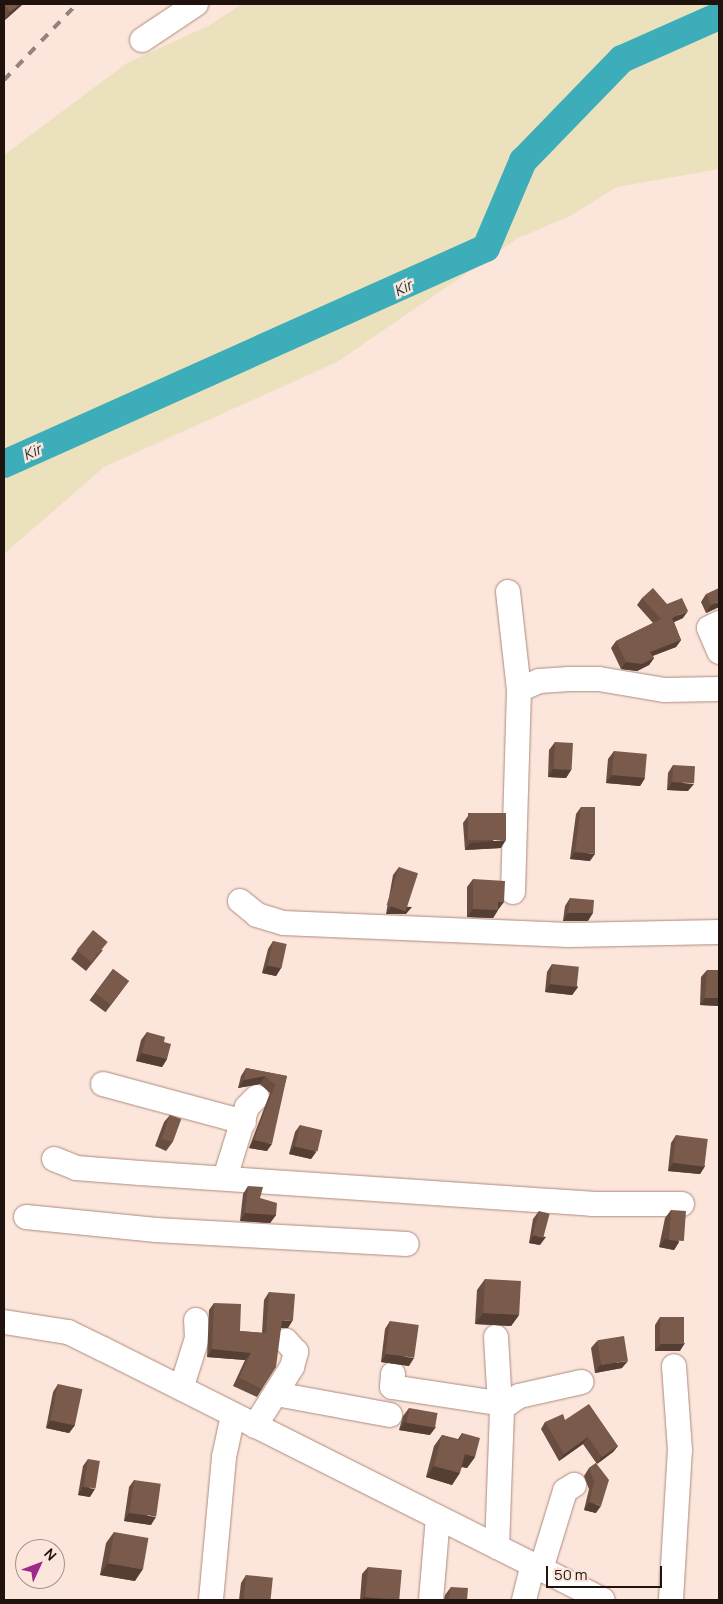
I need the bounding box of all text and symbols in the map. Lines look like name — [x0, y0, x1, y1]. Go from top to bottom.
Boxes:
water label: Kir — [391, 276, 415, 300]
water label: Kir — [20, 440, 44, 464]
north arrow — [15, 1539, 65, 1589]
text: N — [40, 1544, 61, 1564]
scale bar — [548, 1556, 664, 1588]
text: 50 m — [554, 1564, 588, 1585]

